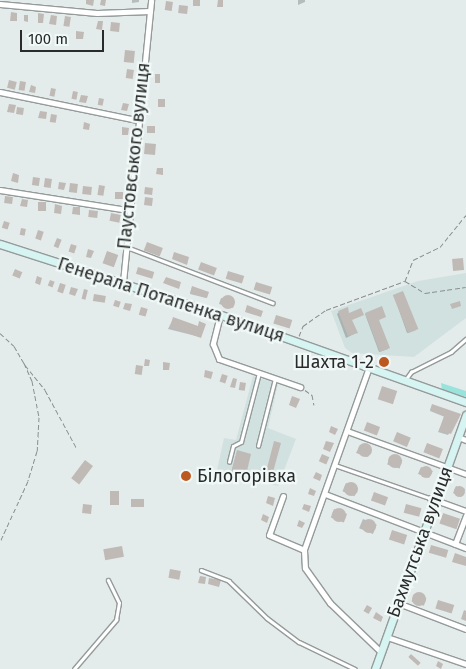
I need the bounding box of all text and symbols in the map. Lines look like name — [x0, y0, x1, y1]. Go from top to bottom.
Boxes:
scale bar — [22, 20, 106, 52]
text: 100 m — [28, 30, 68, 48]
street label: Паустовського вулиця — [113, 62, 155, 250]
street label: Генерала Потапенка вулиця — [55, 253, 287, 347]
place label: Шахта 1-2 — [294, 351, 374, 373]
marker: Шахта 1-2 — [378, 356, 390, 368]
street label: Бахмутська вулиця — [383, 464, 457, 620]
place label: Білогорівка — [197, 465, 296, 487]
marker: Білогорівка — [179, 469, 193, 483]

